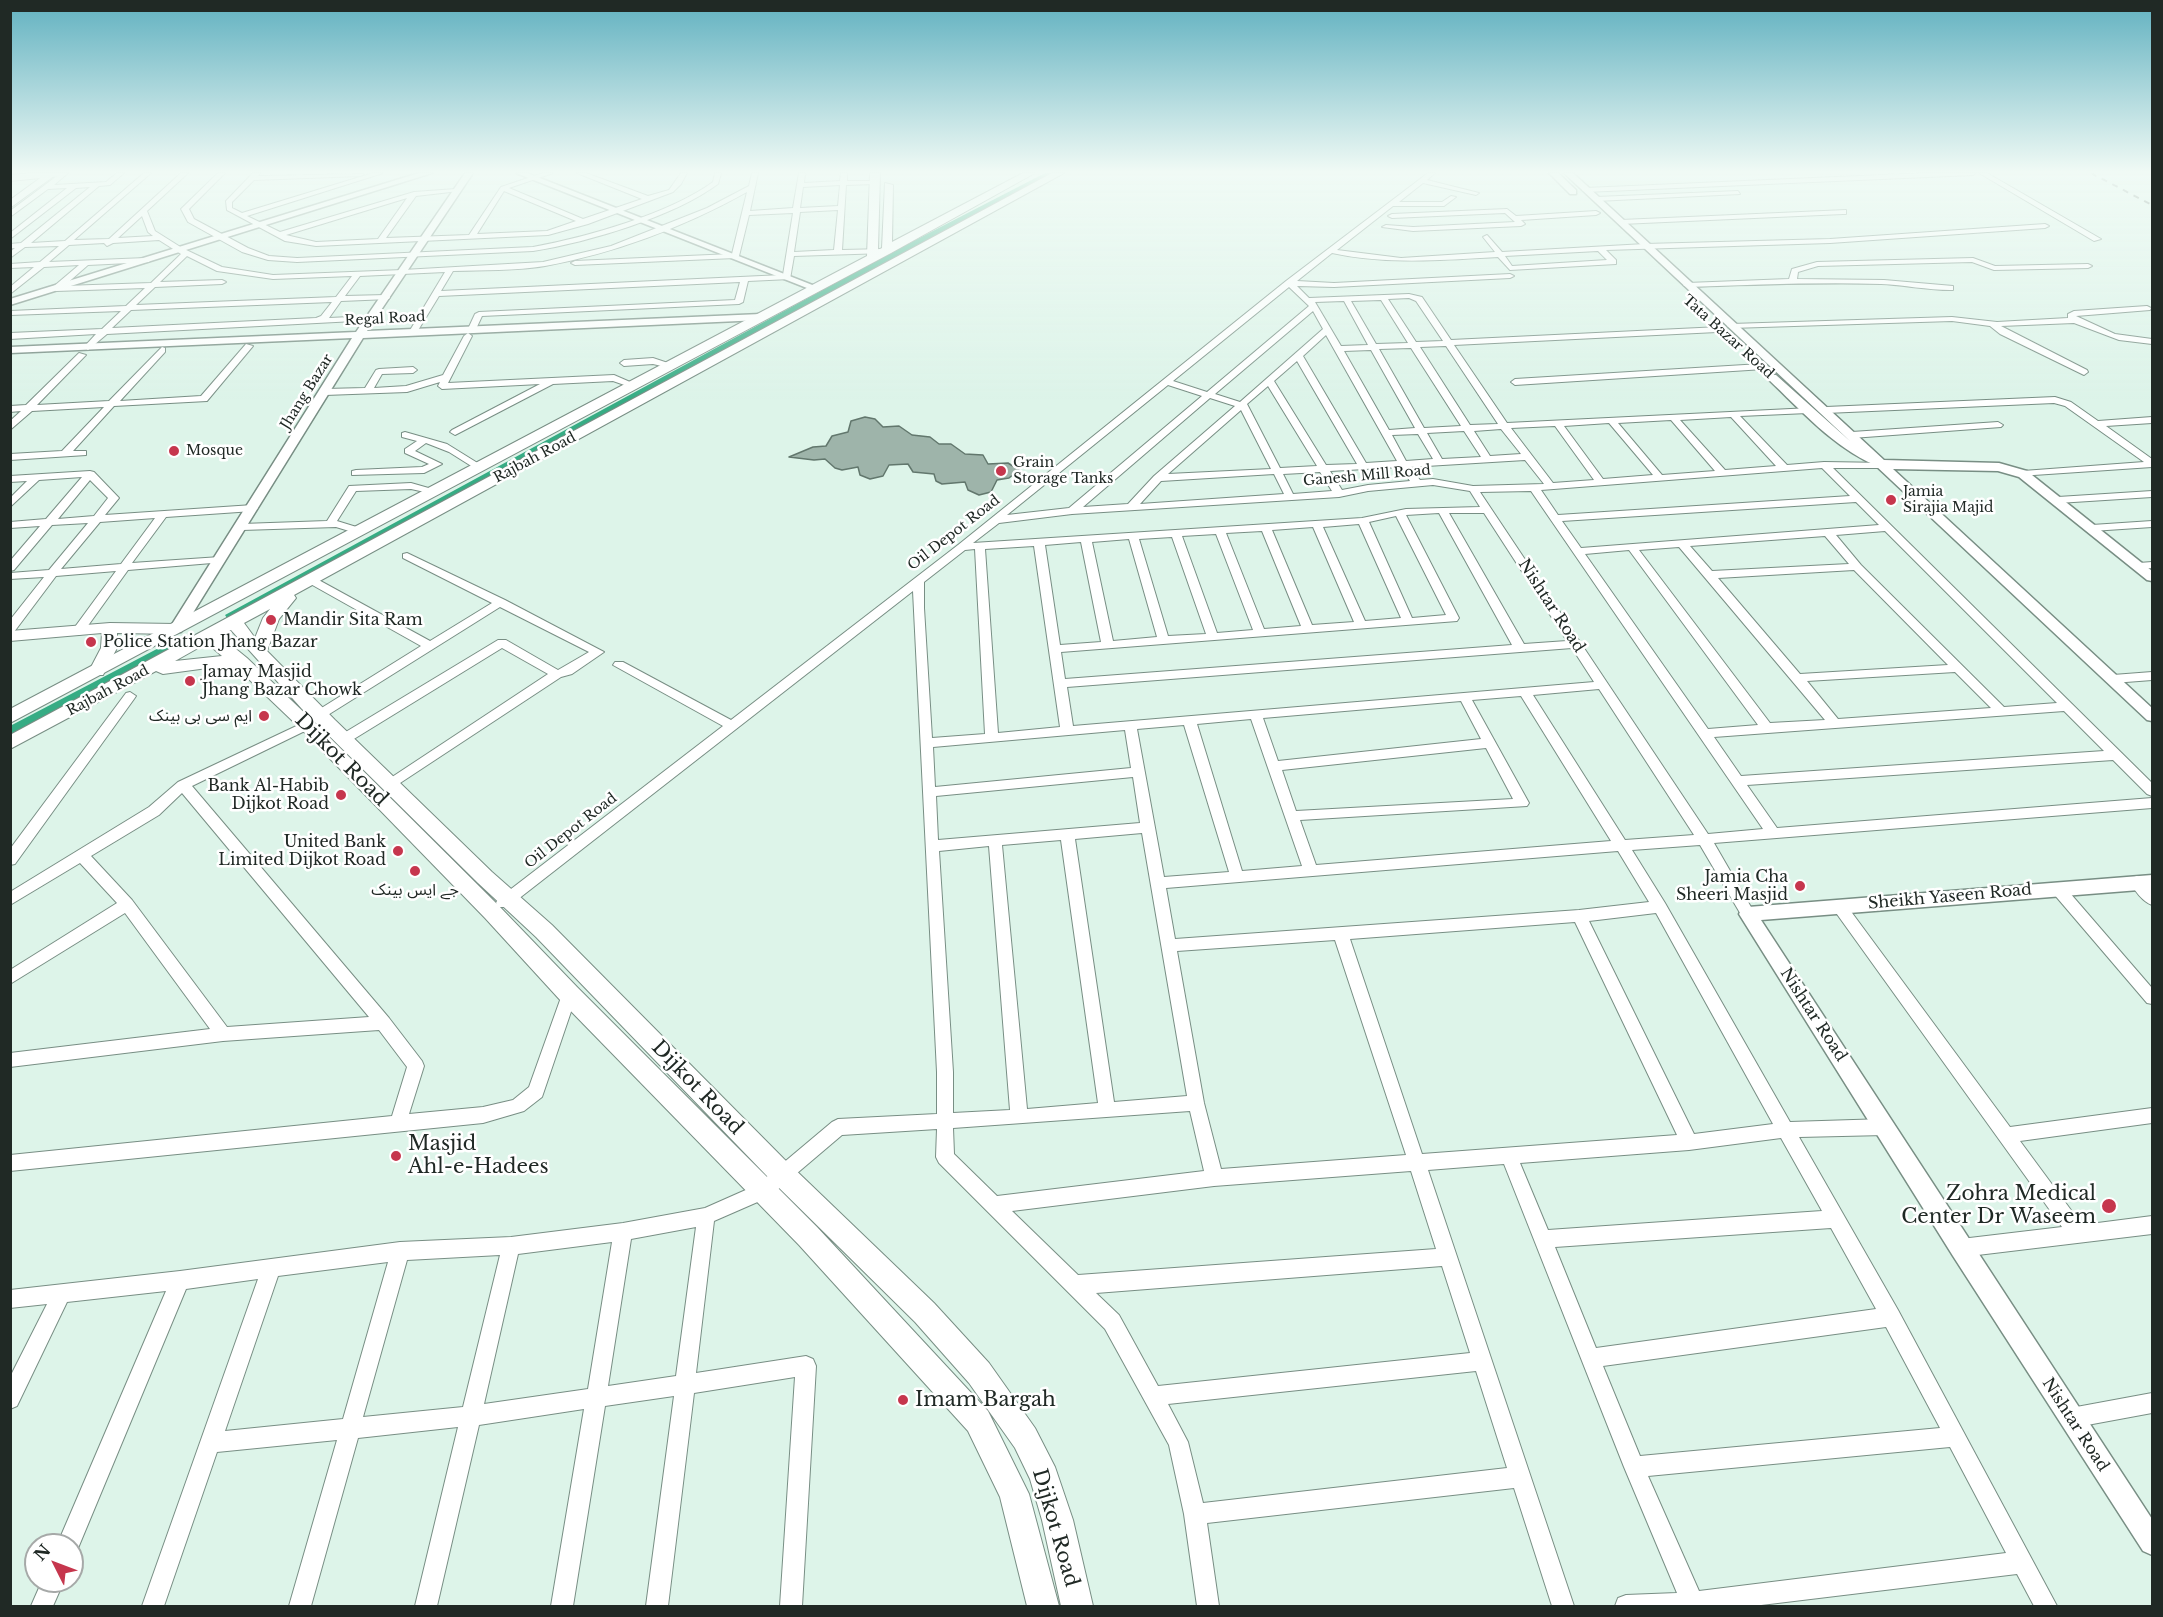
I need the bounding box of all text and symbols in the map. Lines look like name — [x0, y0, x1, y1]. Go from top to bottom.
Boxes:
street label: Tata Bazar Road — [1679, 292, 1777, 382]
street label: Regal Road — [344, 308, 426, 330]
street label: Jhang Bazar — [277, 351, 337, 433]
street label: Rajbah Road — [491, 429, 579, 487]
place label: Mosque — [186, 443, 243, 459]
marker: Mosque — [167, 444, 181, 458]
place label: Grain Storage Tanks — [1013, 455, 1113, 488]
street label: Ganesh Mill Road — [1303, 462, 1431, 490]
marker: Grain Storage Tanks — [994, 464, 1008, 478]
place label: Jamia Sirajia Majid — [1903, 484, 1994, 516]
street label: Oil Depot Road — [905, 492, 1003, 574]
marker: Jamia Sirajia Majid — [1884, 493, 1898, 507]
street label: Nishtar Road — [1514, 556, 1588, 656]
place label: Mandir Sita Ram — [283, 610, 423, 630]
marker: Mandir Sita Ram — [264, 613, 278, 627]
place label: Police Station Jhang Bazar — [103, 632, 318, 652]
marker: Police Station Jhang Bazar — [84, 635, 98, 649]
street label: Rajbah Road — [64, 662, 152, 720]
place label: Jamay Masjid Jhang Bazar Chowk — [202, 662, 362, 700]
marker: Jamay Masjid Jhang Bazar Chowk — [183, 674, 197, 688]
place label: ایم سی بی بینک — [149, 706, 252, 726]
street label: Dijkot Road — [289, 708, 393, 812]
marker: ایم سی بی بینک — [257, 709, 271, 723]
place label: Bank Al-Habib Dijkot Road — [208, 776, 329, 814]
marker: Bank Al-Habib Dijkot Road — [334, 788, 348, 802]
street label: Oil Depot Road — [522, 790, 620, 872]
place label: United Bank Limited Dijkot Road — [218, 832, 386, 870]
marker: United Bank Limited Dijkot Road — [391, 844, 405, 858]
marker: جے ایس بینک — [408, 864, 422, 878]
place label: Jamia Cha Sheeri Masjid — [1676, 867, 1788, 905]
marker: Jamia Cha Sheeri Masjid — [1793, 879, 1807, 893]
place label: جے ایس بینک — [371, 880, 459, 900]
street label: Sheikh Yaseen Road — [1867, 880, 2033, 914]
street label: Nishtar Road — [1776, 965, 1850, 1065]
street label: Dijkot Road — [646, 1036, 748, 1140]
place label: Masjid Ahl-e-Hadees — [408, 1132, 549, 1179]
marker: Masjid Ahl-e-Hadees — [389, 1149, 403, 1163]
place label: Zohra Medical Center Dr Waseem — [1901, 1182, 2096, 1229]
marker: Zohra Medical Center Dr Waseem — [2100, 1197, 2118, 1215]
street label: Nishtar Road — [2038, 1375, 2112, 1475]
place label: Imam Bargah — [915, 1388, 1056, 1412]
marker: Imam Bargah — [896, 1393, 910, 1407]
street label: Dijkot Road — [1027, 1466, 1083, 1590]
north arrow — [24, 1533, 84, 1593]
text: N — [30, 1540, 55, 1565]

